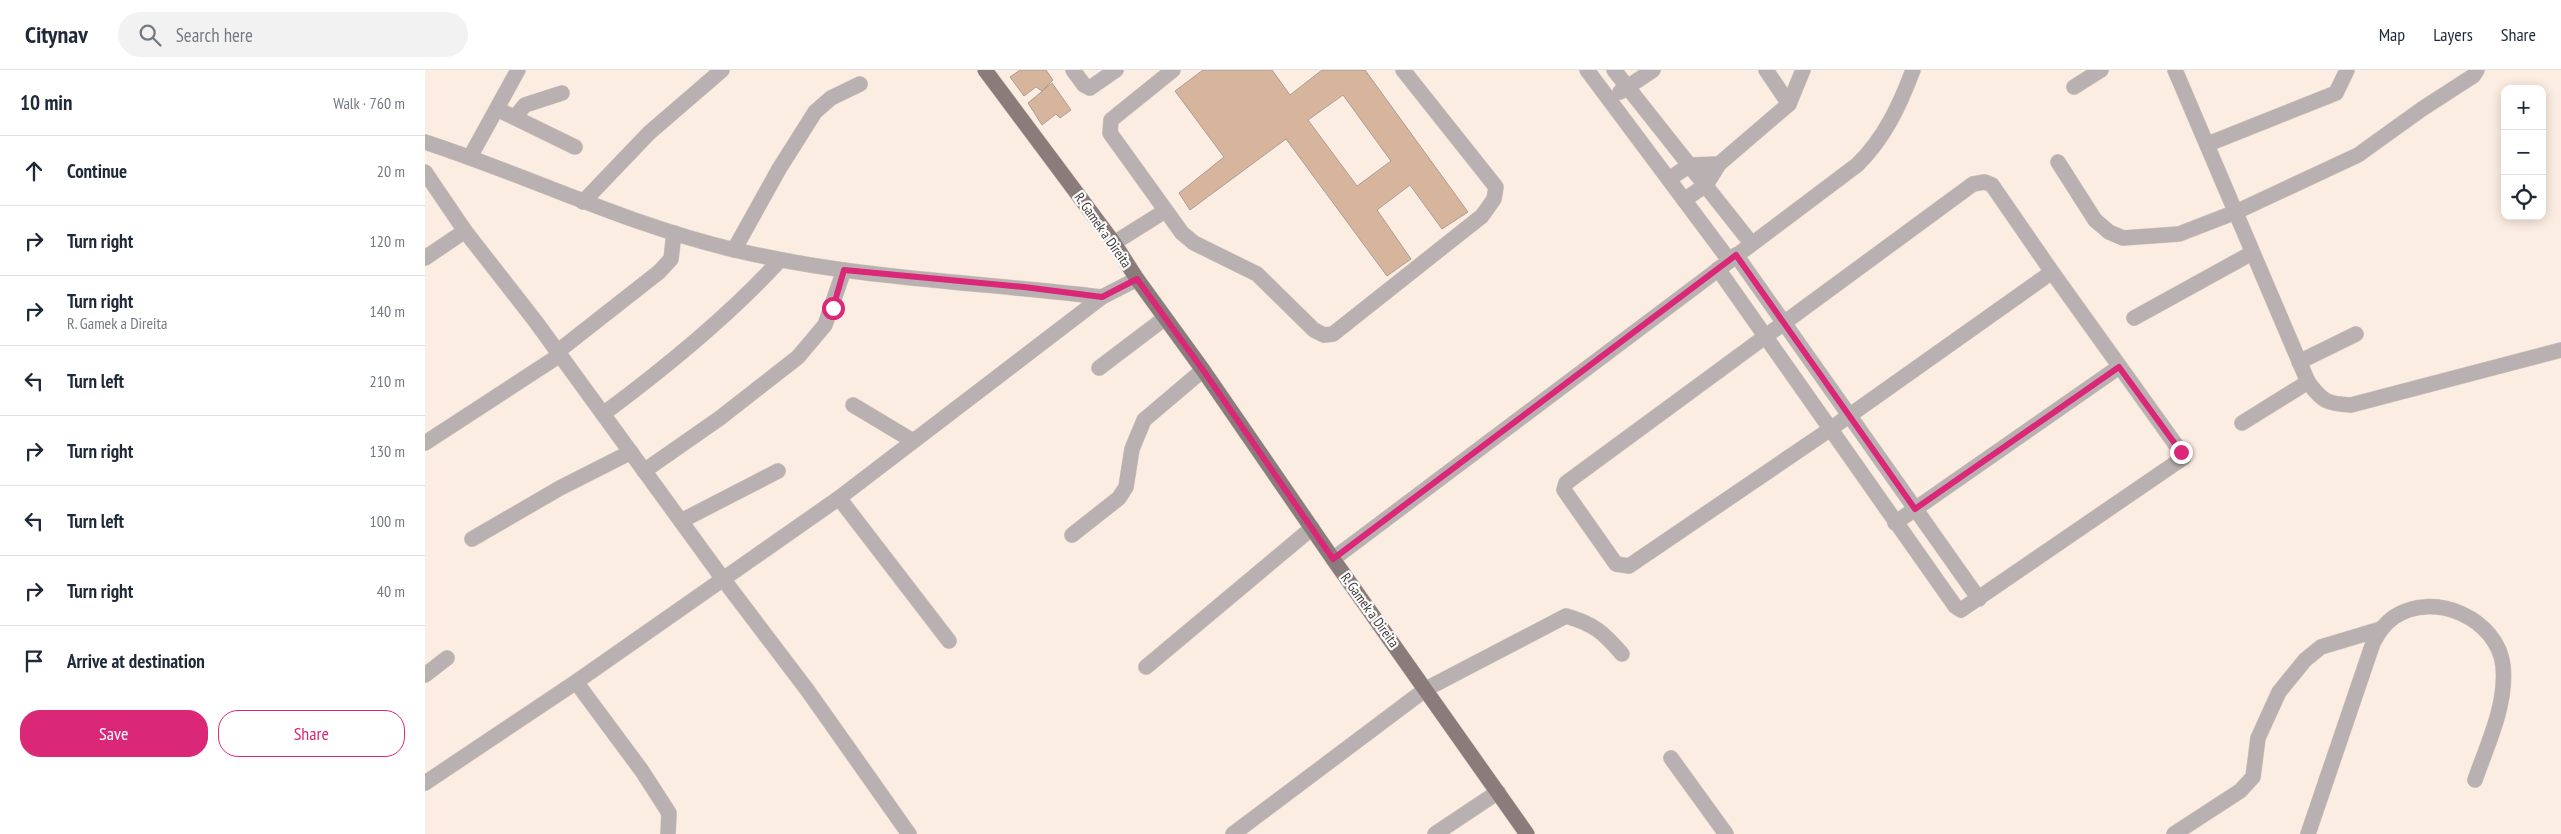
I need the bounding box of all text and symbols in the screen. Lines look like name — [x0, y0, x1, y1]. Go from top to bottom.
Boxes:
search box — [118, 12, 468, 57]
text: Citynav — [25, 19, 88, 50]
icon: search — [136, 21, 164, 49]
text: Search here — [176, 23, 253, 47]
text: Map — [2379, 23, 2405, 46]
text: Layers — [2433, 23, 2473, 46]
text: Share — [2501, 23, 2536, 46]
map controls — [2501, 85, 2546, 220]
button: + — [2501, 85, 2546, 130]
text: 10 min — [20, 89, 72, 116]
text: Walk · 760 m — [333, 93, 405, 113]
button: − — [2501, 130, 2546, 175]
icon: ahead — [20, 157, 48, 185]
text: Continue — [67, 159, 127, 183]
text: 20 m — [377, 161, 405, 181]
button: locate — [2501, 175, 2546, 220]
street label: R. Gamek a Direita — [1070, 189, 1136, 271]
icon: right — [20, 227, 48, 255]
text: Turn right — [67, 229, 133, 253]
text: 120 m — [370, 231, 405, 251]
text: Turn right — [67, 289, 133, 313]
icon: right — [20, 297, 48, 325]
route start — [822, 297, 845, 320]
text: 140 m — [370, 301, 405, 321]
text: R. Gamek a Direita — [67, 313, 167, 333]
icon: left — [20, 367, 48, 395]
text: Turn left — [67, 369, 124, 393]
text: 210 m — [370, 371, 405, 391]
icon: right — [20, 437, 48, 465]
text: Turn right — [67, 439, 133, 463]
text: 130 m — [370, 441, 405, 461]
route end — [2170, 441, 2193, 464]
icon: left — [20, 507, 48, 535]
text: Turn left — [67, 509, 124, 533]
text: 100 m — [370, 511, 405, 531]
street label: R. Gamek a Direita — [1337, 569, 1403, 651]
icon: right — [20, 577, 48, 605]
text: Turn right — [67, 579, 133, 603]
text: 40 m — [377, 581, 405, 601]
icon: arrive — [20, 647, 48, 675]
text: Arrive at destination — [67, 649, 205, 673]
button: Save — [20, 710, 208, 757]
button: Share — [218, 710, 405, 757]

